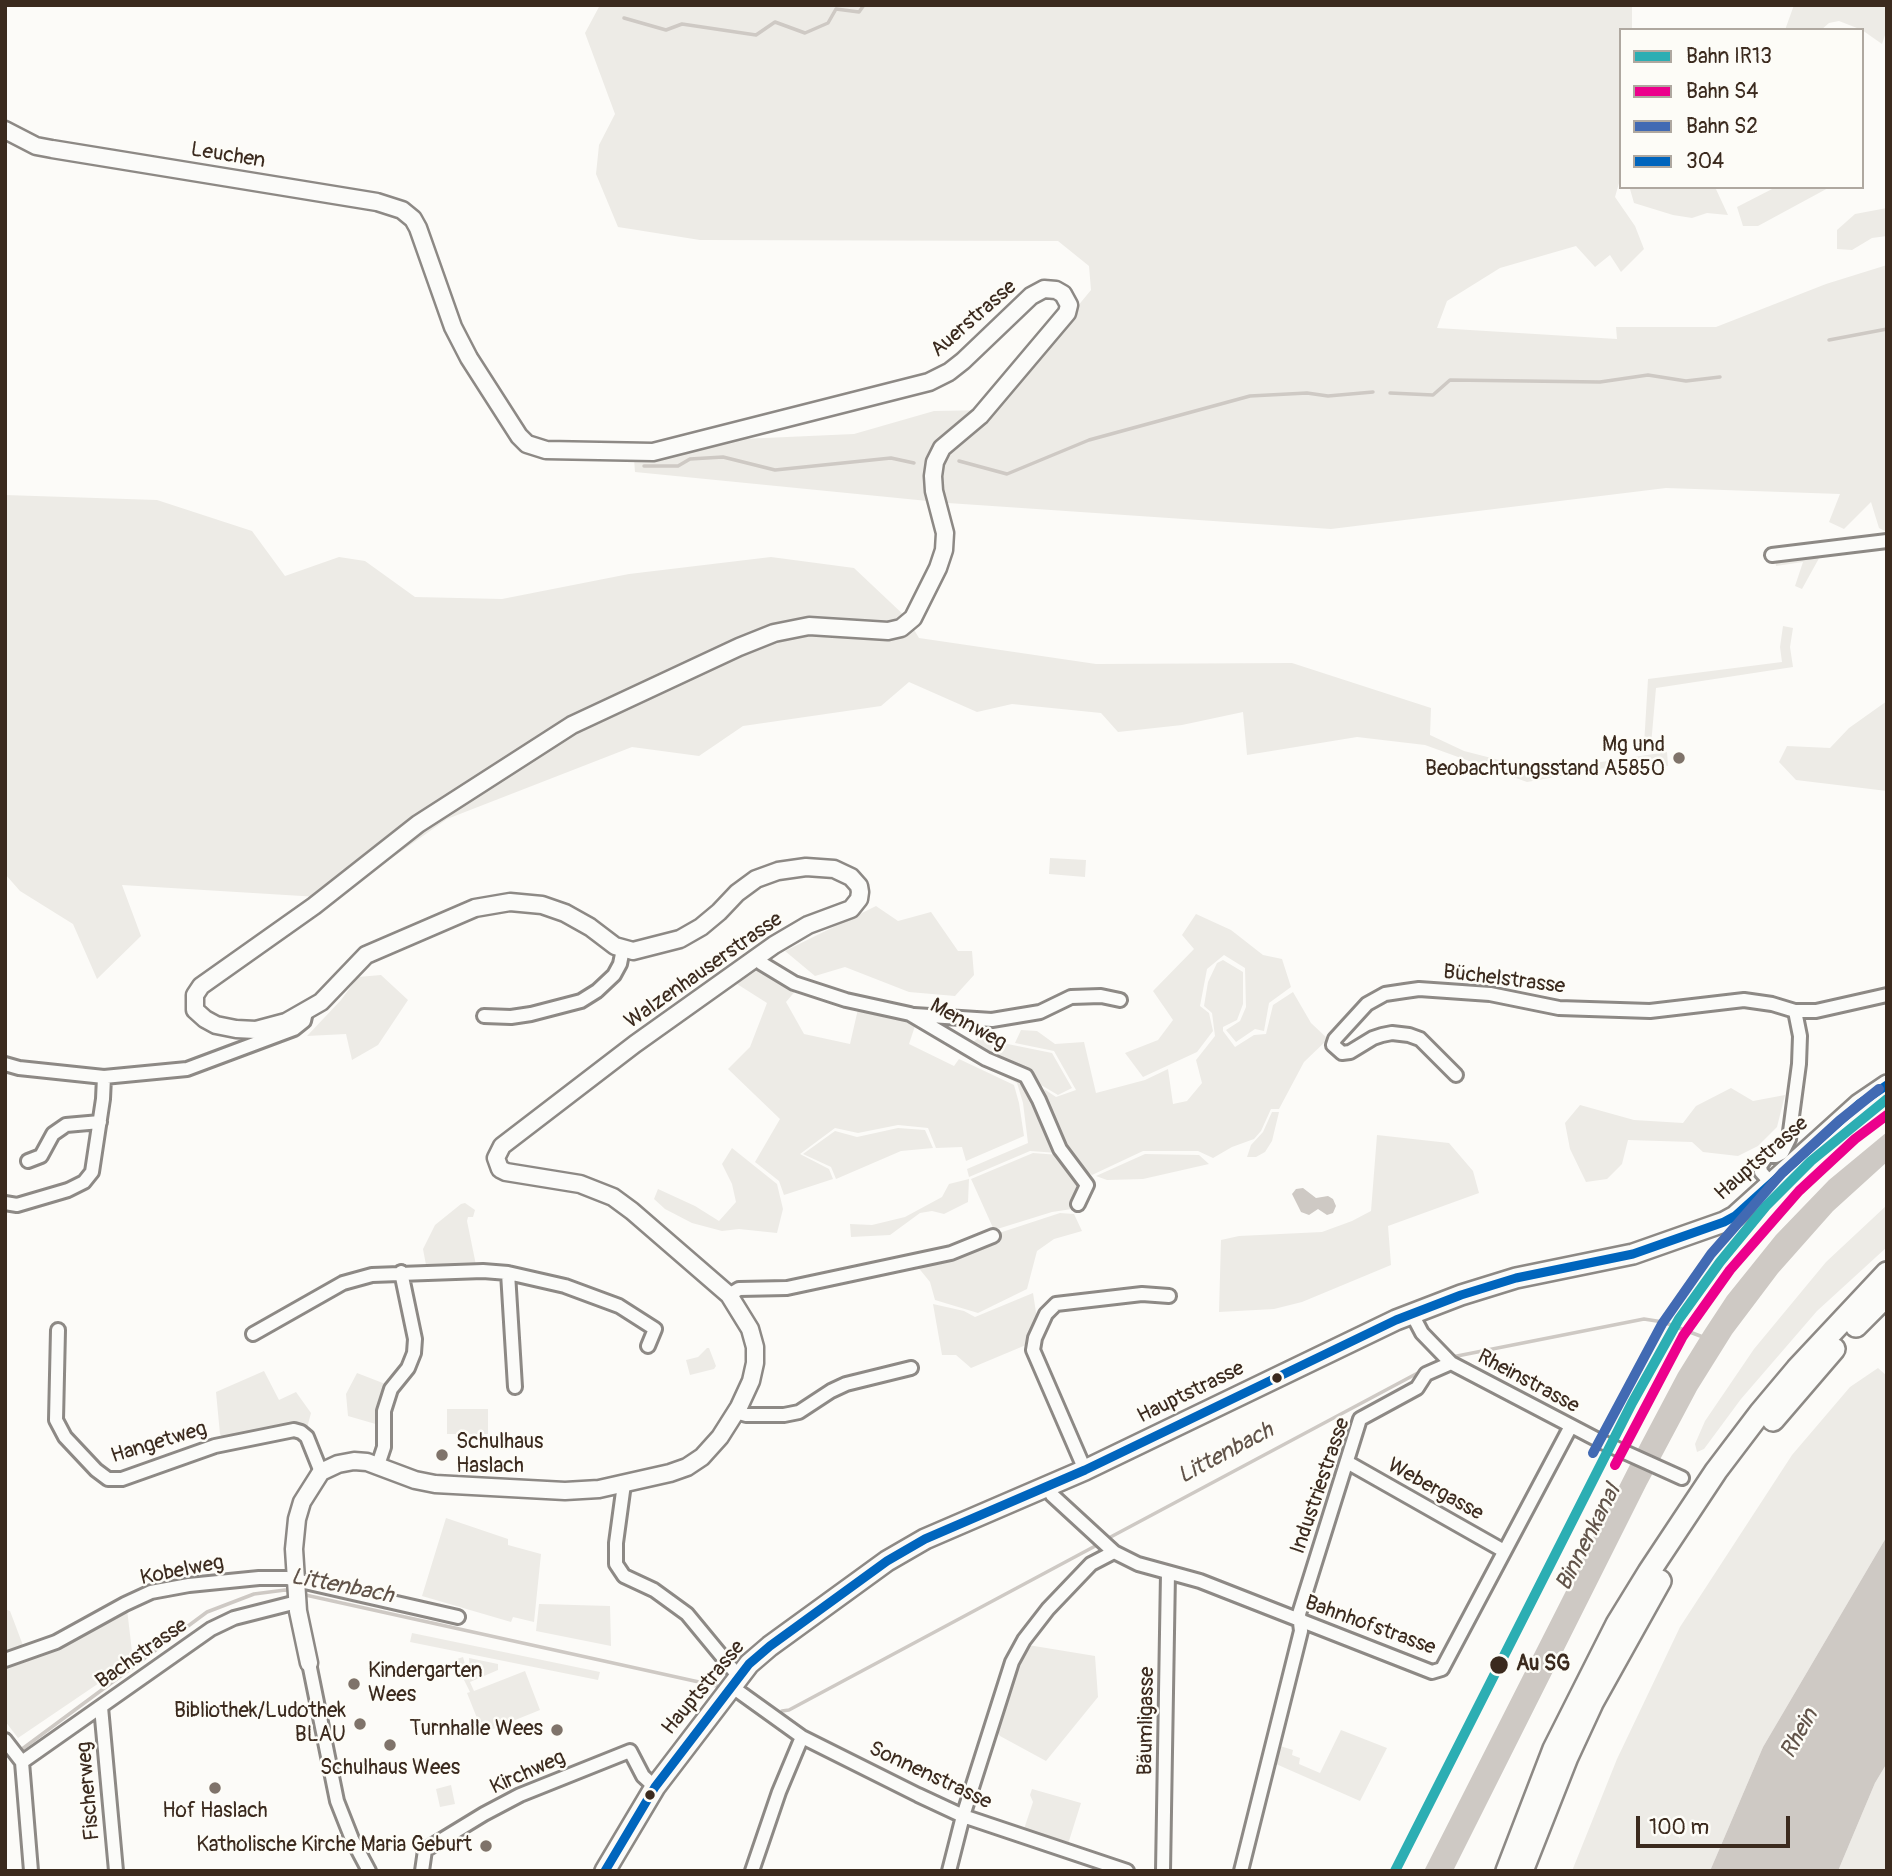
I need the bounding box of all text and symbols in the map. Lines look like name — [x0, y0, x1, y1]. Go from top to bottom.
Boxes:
legend — [1619, 28, 1864, 189]
text: Bahn IR13 — [1686, 43, 1772, 70]
text: Bahn S4 — [1686, 78, 1758, 105]
text: Bahn S2 — [1686, 113, 1758, 140]
street label: Leuchen — [189, 138, 267, 174]
text: 304 — [1686, 148, 1724, 175]
street label: Auerstrasse — [926, 275, 1022, 363]
place label: Mg und Beobachtungsstand A5850 — [1425, 733, 1665, 783]
marker: Mg und Beobachtungsstand A5850 — [1671, 750, 1687, 766]
street label: Walzenhauserstrasse — [620, 907, 788, 1035]
street label: Büchelstrasse — [1441, 960, 1567, 1000]
street label: Mennweg — [925, 994, 1011, 1056]
street label: Hauptstrasse — [1710, 1111, 1814, 1207]
street label: Rheinstrasse — [1473, 1345, 1583, 1419]
street label: Hauptstrasse — [1133, 1356, 1249, 1430]
unlabelled marker — [1270, 1371, 1284, 1385]
street label: Industriestrasse — [1286, 1415, 1356, 1557]
street label: Hangetweg — [108, 1417, 210, 1469]
water label: Littenbach — [1174, 1417, 1278, 1491]
place label: Schulhaus Haslach — [456, 1430, 543, 1480]
marker: Schulhaus Haslach — [434, 1447, 450, 1463]
street label: Webergasse — [1383, 1453, 1487, 1527]
water label: Binnenkanal — [1550, 1480, 1628, 1596]
street label: Kobelweg — [138, 1551, 226, 1591]
water label: Littenbach — [288, 1564, 396, 1610]
street label: Bahnhofstrasse — [1301, 1591, 1439, 1661]
street label: Bachstrasse — [91, 1613, 193, 1695]
street label: Hauptstrasse — [657, 1636, 751, 1740]
place label: Au SG — [1516, 1652, 1570, 1678]
marker: Au SG — [1488, 1654, 1510, 1676]
place label: Kindergarten Wees — [368, 1659, 483, 1709]
street label: Bäumligasse — [1133, 1666, 1161, 1776]
marker: Kindergarten Wees — [346, 1676, 362, 1692]
place label: Bibliothek/Ludothek BLAU — [174, 1699, 346, 1749]
water label: Rhein — [1775, 1704, 1825, 1764]
marker: Bibliothek/Ludothek BLAU — [352, 1716, 368, 1732]
place label: Turnhalle Wees — [409, 1717, 543, 1743]
marker: Turnhalle Wees — [549, 1722, 565, 1738]
marker: Schulhaus Wees — [382, 1737, 398, 1753]
street label: Sonnenstrasse — [865, 1737, 995, 1815]
street label: Fischerweg — [72, 1740, 106, 1842]
street label: Kirchweg — [487, 1745, 569, 1801]
place label: Schulhaus Wees — [320, 1756, 460, 1782]
marker: Hof Haslach — [207, 1780, 223, 1796]
unlabelled marker — [643, 1788, 657, 1802]
place label: Hof Haslach — [162, 1799, 268, 1825]
scale bar — [1640, 1802, 1794, 1846]
text: 100 m — [1649, 1814, 1709, 1841]
place label: Katholische Kirche Maria Geburt — [196, 1833, 472, 1859]
marker: Katholische Kirche Maria Geburt — [478, 1838, 494, 1854]

